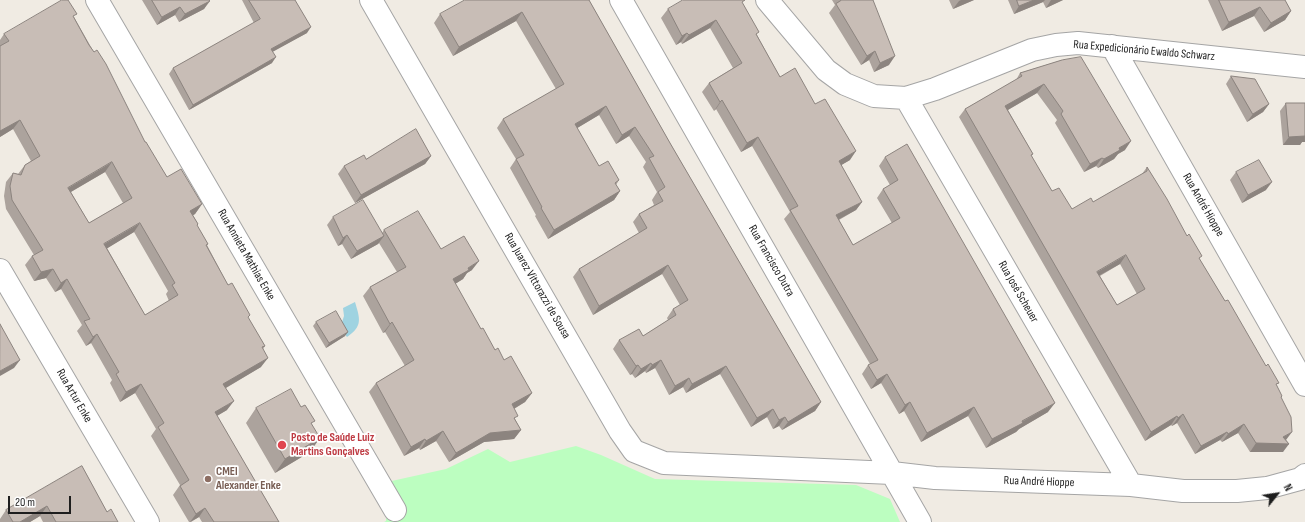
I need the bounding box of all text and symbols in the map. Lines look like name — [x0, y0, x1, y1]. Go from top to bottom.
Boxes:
street label: Rua Expedicionário Ewaldo Schwarz — [1073, 38, 1215, 64]
street label: Rua André Hioppe — [1179, 171, 1227, 239]
street label: Rua Annieta Mathias Enke — [214, 207, 278, 303]
street label: Rua Francisco Dutra — [745, 223, 797, 299]
street label: Rua Juarez Vittorazzi de Sousa — [501, 231, 573, 341]
street label: Rua José Scheuer — [995, 259, 1041, 325]
street label: Rua Artur Enke — [53, 367, 95, 425]
place label: Posto de Saúde Luiz Martins Gonçalves — [291, 431, 374, 459]
marker: Posto de Saúde Luiz Martins Gonçalves — [276, 439, 288, 451]
place label: CMEI Alexander Enke — [216, 465, 281, 493]
marker: CMEI Alexander Enke — [203, 474, 213, 484]
street label: Rua André Hioppe — [1003, 474, 1075, 490]
north arrow — [1257, 474, 1297, 514]
text: N — [1281, 482, 1295, 494]
scale bar — [10, 488, 73, 514]
text: 20 m — [15, 495, 35, 510]

